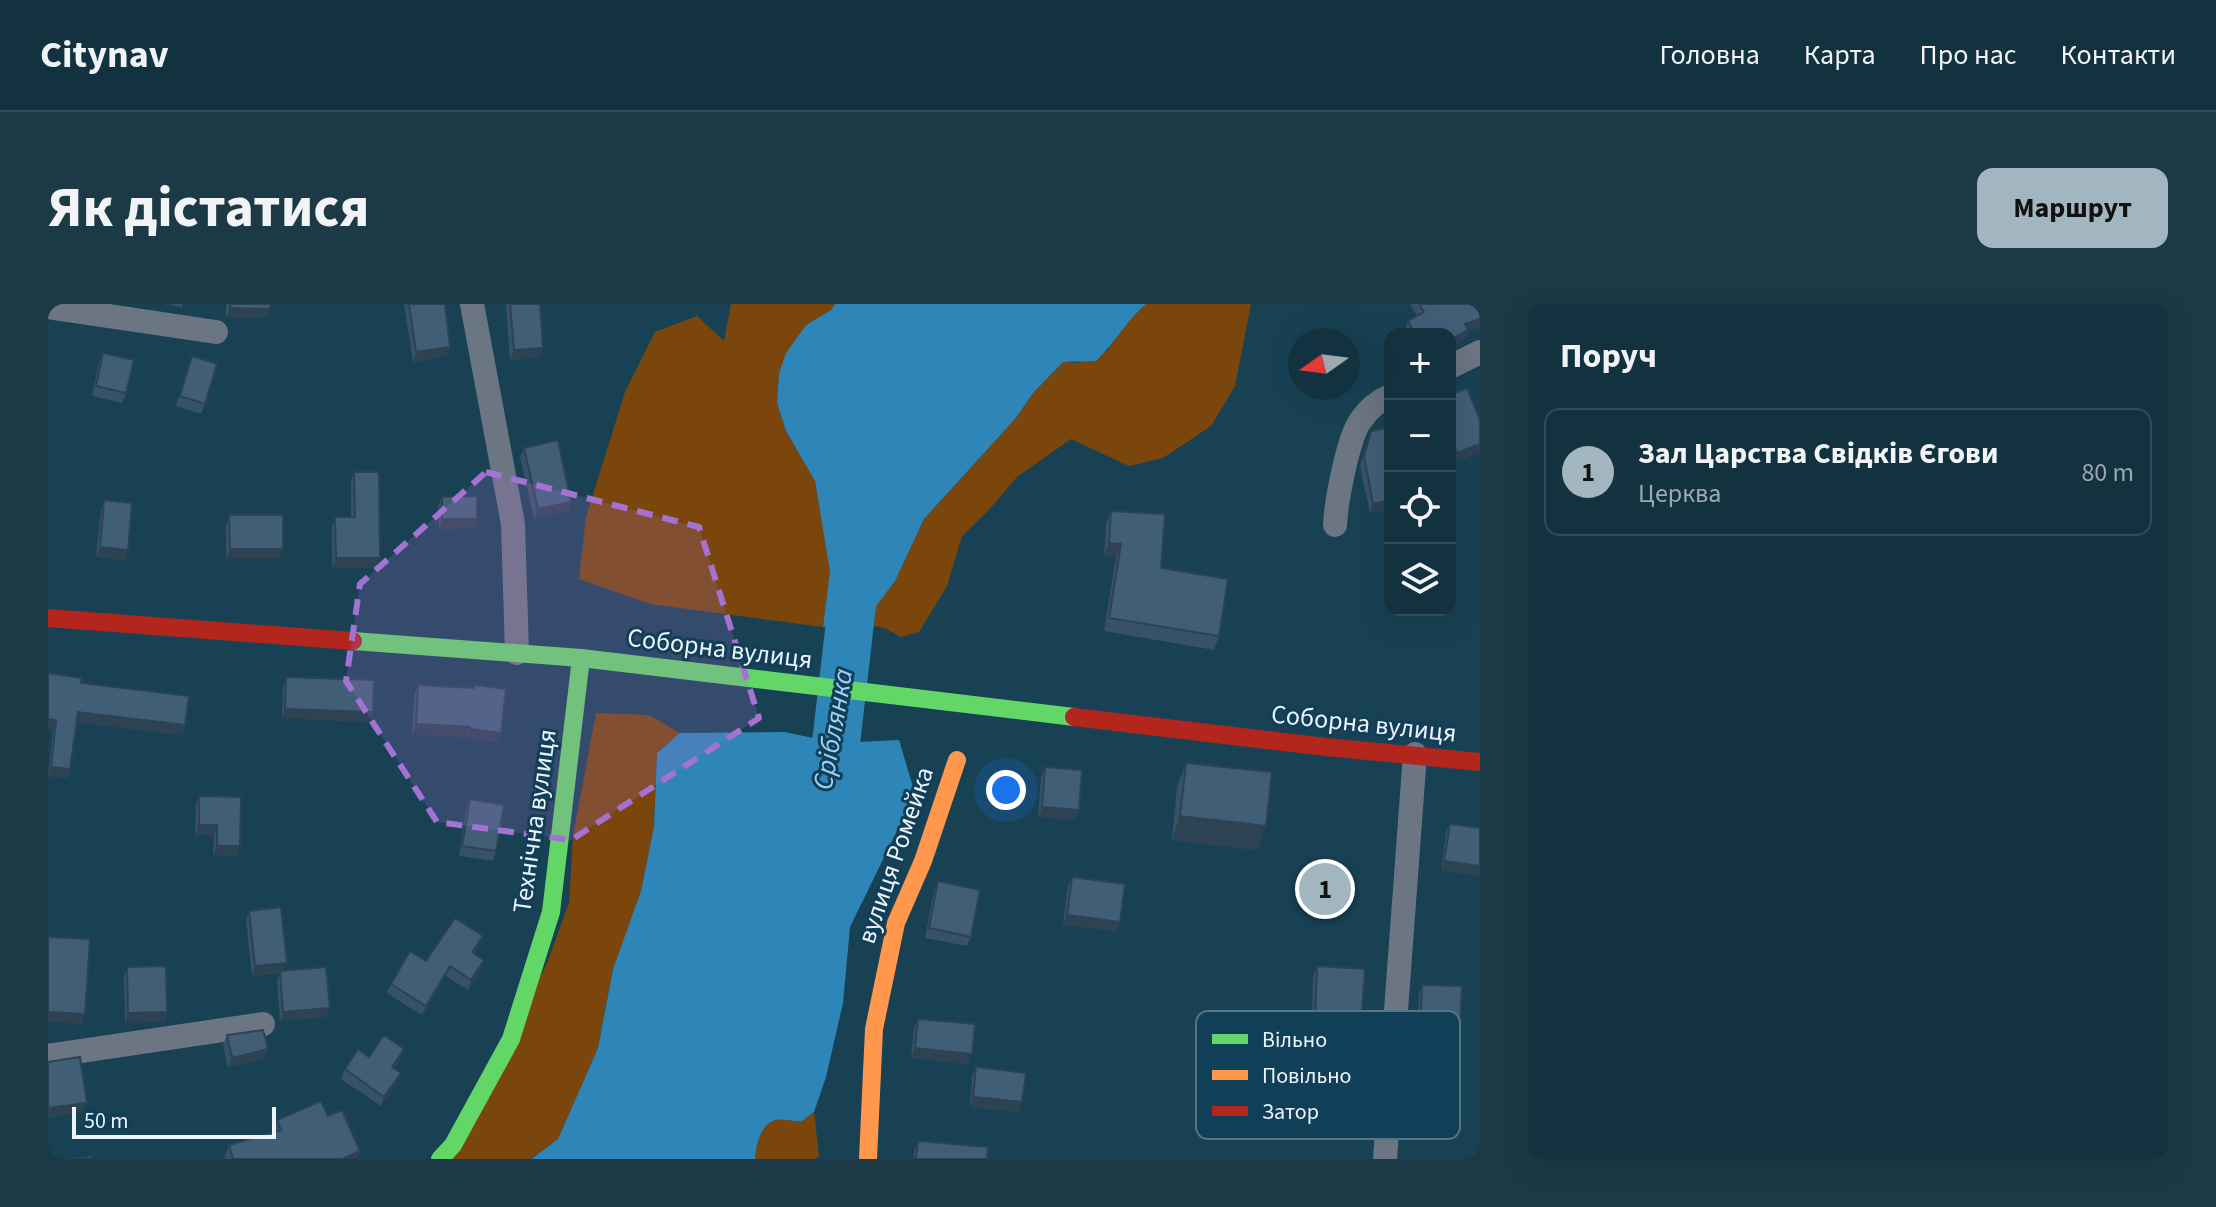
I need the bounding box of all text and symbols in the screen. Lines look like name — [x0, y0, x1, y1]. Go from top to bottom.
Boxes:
text: Citynav — [40, 28, 169, 82]
text: Головна — [1660, 35, 1760, 75]
text: Карта — [1804, 35, 1876, 75]
text: Про нас — [1920, 35, 2017, 75]
text: Контакти — [2061, 35, 2176, 75]
button: Маршрут — [1977, 168, 2168, 248]
text: Як дістатися — [48, 169, 369, 248]
north arrow — [1288, 328, 1360, 400]
map controls — [1384, 328, 1456, 616]
button: + — [1384, 328, 1456, 400]
text: Поруч — [1560, 332, 1657, 381]
button: − — [1384, 400, 1456, 472]
text: Зал Царства Свідків Єгови — [1638, 432, 1998, 475]
text: 1 — [1581, 454, 1595, 491]
text: 80 m — [2081, 454, 2134, 491]
button: locate — [1384, 472, 1456, 544]
text: Церква — [1638, 475, 1721, 512]
button: layers — [1384, 544, 1456, 616]
street label: Соборна вулиця — [625, 619, 814, 678]
water label: Сріблянка — [803, 665, 863, 793]
street label: Соборна вулиця — [1270, 695, 1458, 752]
street label: Технічна вулиця — [503, 727, 566, 915]
street label: вулиця Ромейка — [848, 762, 943, 948]
your location — [986, 770, 1026, 810]
pin: 1 — [1299, 859, 1351, 919]
legend — [1196, 1011, 1460, 1139]
text: Вільно — [1262, 1024, 1327, 1056]
text: Повільно — [1262, 1060, 1351, 1092]
text: Затор — [1262, 1096, 1319, 1128]
scale bar — [72, 1103, 276, 1139]
text: 50 m — [84, 1105, 129, 1137]

